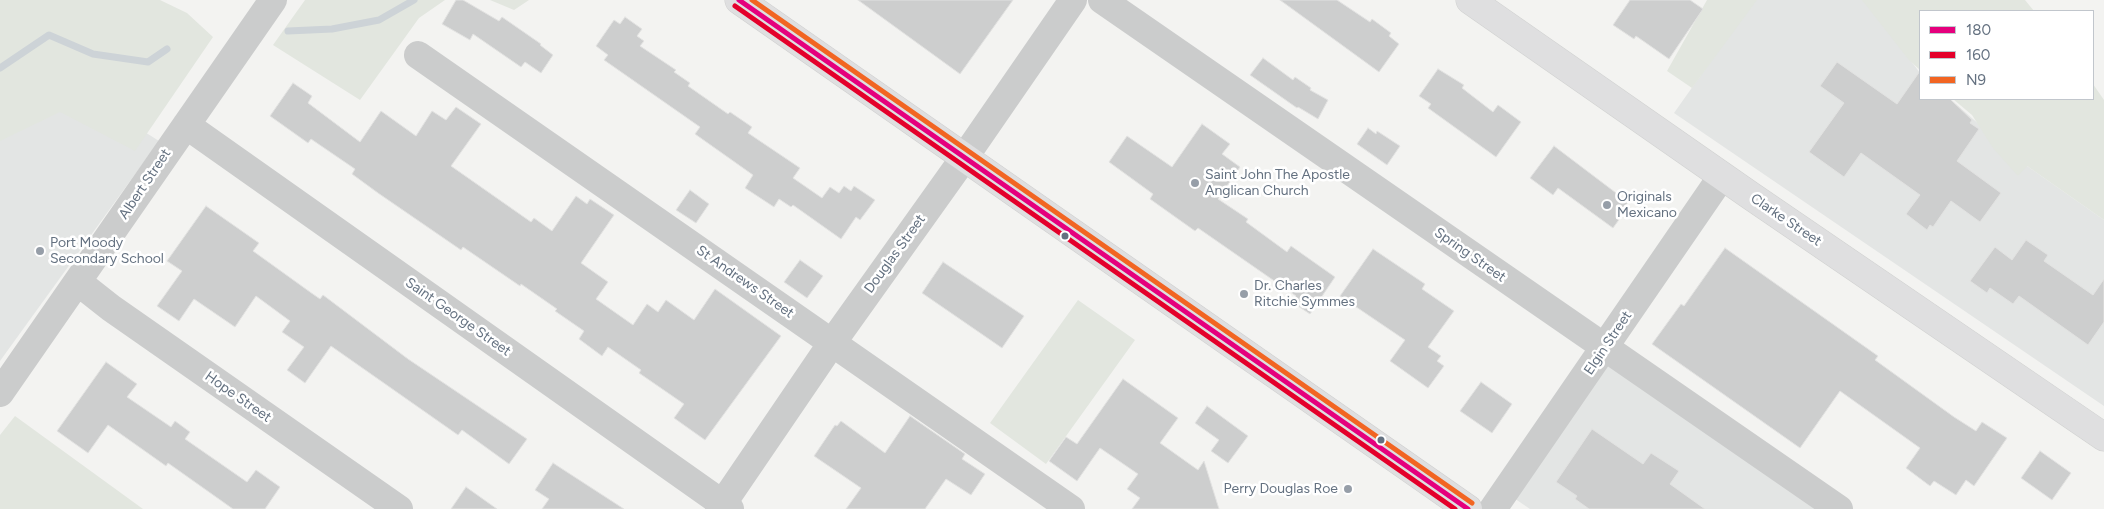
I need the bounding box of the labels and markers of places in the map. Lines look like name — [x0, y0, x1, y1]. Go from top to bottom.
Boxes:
place label: Saint John The Apostle Anglican Church — [1205, 167, 1350, 200]
marker: Saint John The Apostle Anglican Church — [1189, 177, 1201, 189]
place label: Originals Mexicano — [1617, 189, 1677, 222]
marker: Originals Mexicano — [1601, 199, 1613, 211]
unlabelled marker — [1060, 231, 1070, 241]
place label: Port Moody Secondary School — [50, 235, 164, 268]
marker: Port Moody Secondary School — [34, 245, 46, 257]
place label: Dr. Charles Ritchie Symmes — [1254, 278, 1355, 310]
marker: Dr. Charles Ritchie Symmes — [1238, 288, 1250, 300]
unlabelled marker — [1376, 435, 1386, 445]
place label: Perry Douglas Roe — [1224, 481, 1338, 497]
marker: Perry Douglas Roe — [1342, 483, 1354, 495]

